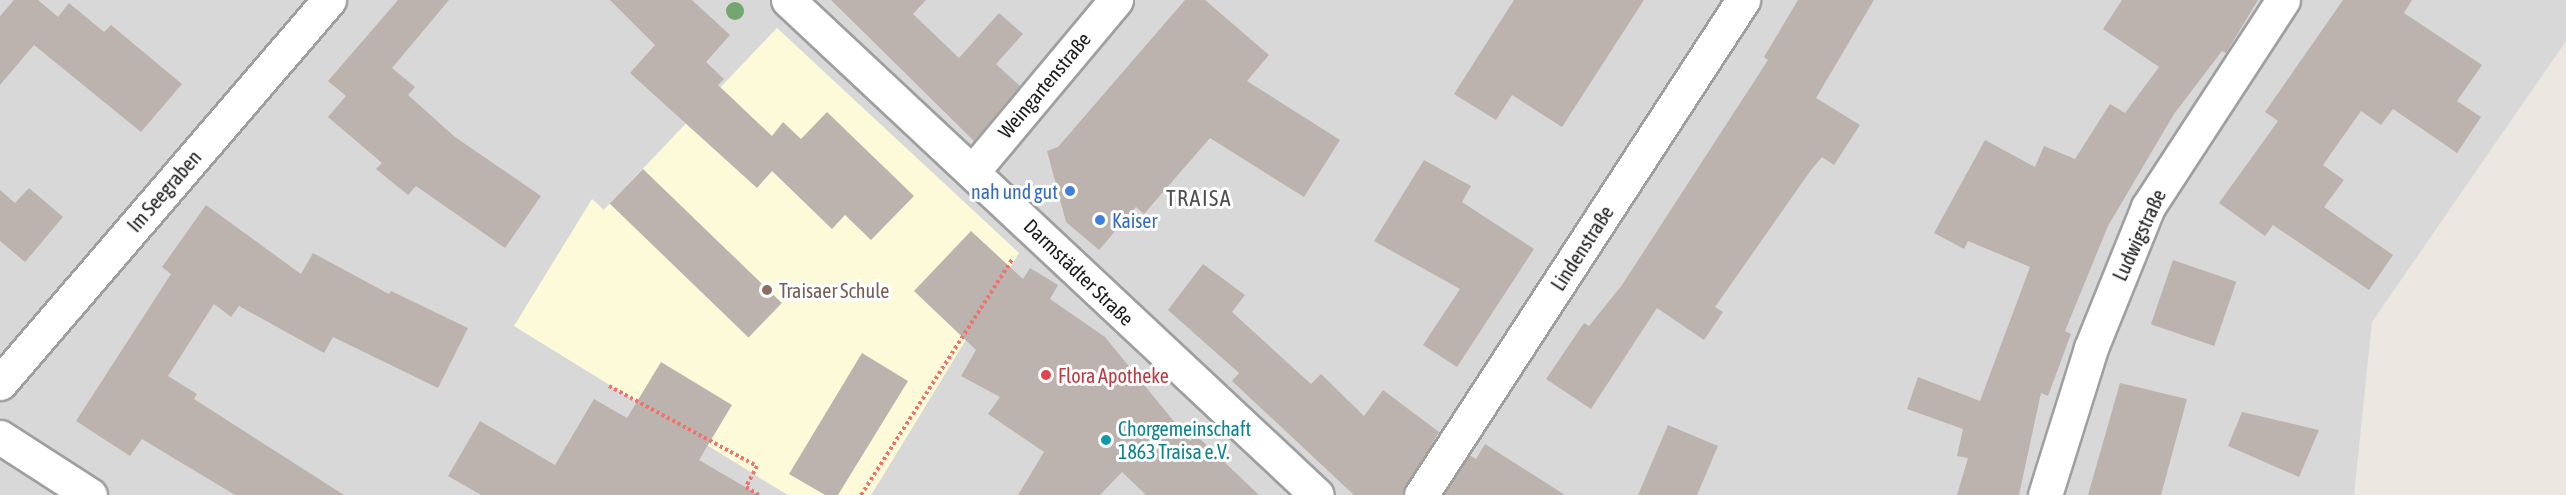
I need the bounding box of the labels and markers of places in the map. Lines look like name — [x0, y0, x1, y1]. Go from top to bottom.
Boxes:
place label: nah und gut — [971, 179, 1058, 203]
marker: nah und gut — [1063, 184, 1077, 198]
place label: Kaiser — [1112, 208, 1157, 232]
marker: Kaiser — [1093, 213, 1107, 227]
place label: Traisaer Schule — [779, 278, 889, 302]
marker: Traisaer Schule — [760, 283, 774, 297]
place label: Flora Apotheke — [1058, 363, 1169, 387]
marker: Flora Apotheke — [1039, 368, 1053, 382]
place label: Chorgemeinschaft 1863 Traisa e.V. — [1118, 416, 1251, 463]
marker: Chorgemeinschaft 1863 Traisa e.V. — [1099, 433, 1113, 447]

